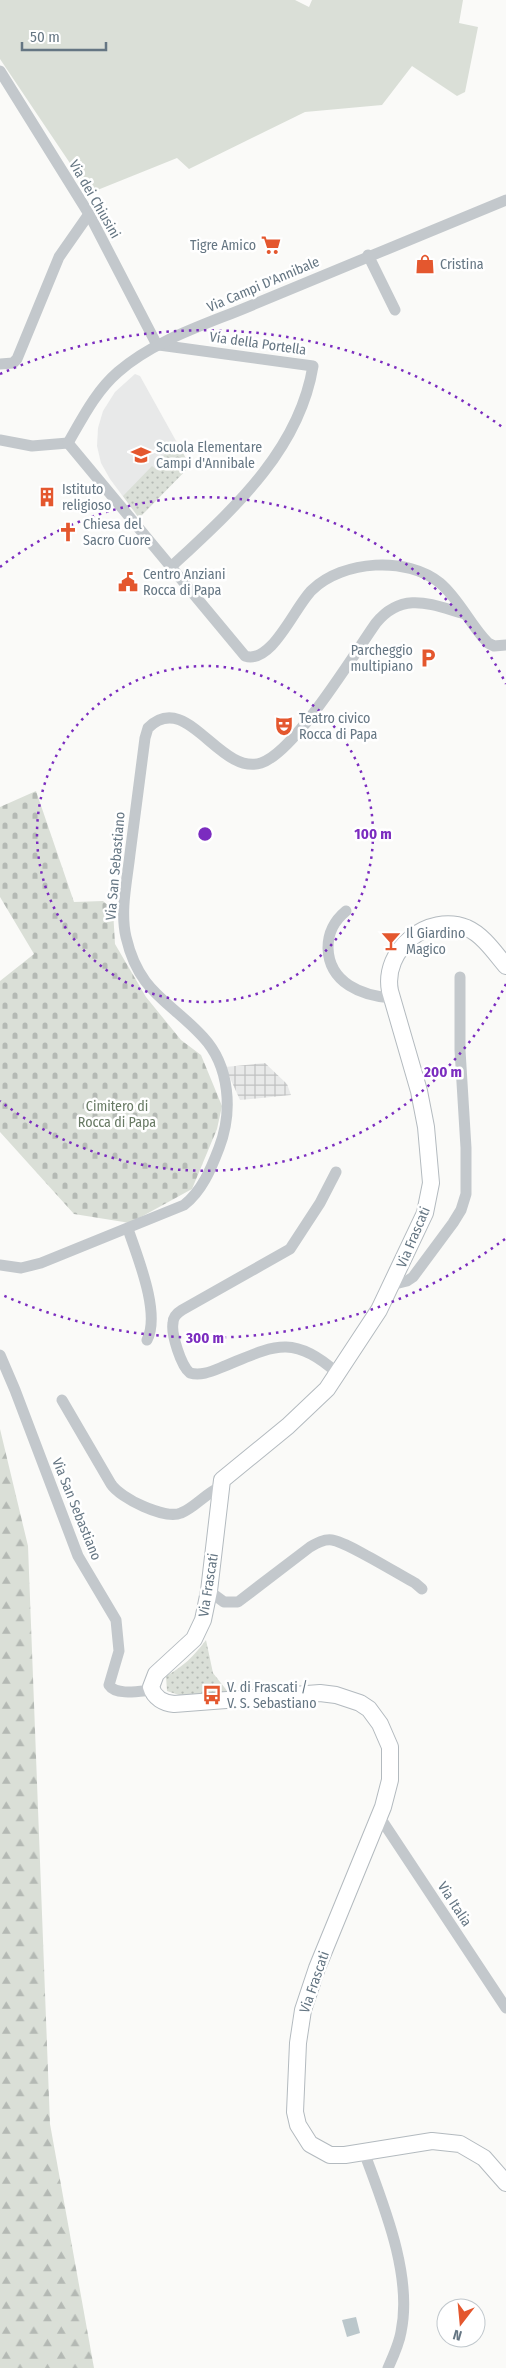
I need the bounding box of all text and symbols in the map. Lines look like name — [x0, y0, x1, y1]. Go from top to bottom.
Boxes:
scale bar — [22, 20, 106, 52]
text: 50 m — [30, 28, 60, 46]
street label: Via dei Chiusini — [65, 157, 124, 241]
supermarket icon: Tigre Amico — [260, 234, 282, 256]
place label: Tigre Amico — [190, 237, 256, 254]
street label: Via Campi D'Annibale — [204, 253, 322, 316]
shop icon: Cristina — [414, 253, 436, 275]
place label: Cristina — [440, 256, 484, 273]
street label: Via della Portella — [209, 328, 307, 359]
place label: Scuola Elementare Campi d'Annibale — [156, 439, 262, 472]
school or university icon: Scuola Elementare Campi d'Annibale — [130, 444, 152, 466]
place label: Istituto religioso — [62, 481, 111, 514]
building icon: Istituto religioso — [36, 486, 58, 508]
place label: Chiesa del Sacro Cuore — [83, 516, 151, 549]
church icon: Chiesa del Sacro Cuore — [57, 521, 79, 543]
place label: Centro Anziani Rocca di Papa — [143, 566, 225, 599]
public building icon: Centro Anziani Rocca di Papa — [117, 571, 139, 593]
place label: Parcheggio multipiano — [351, 642, 413, 675]
parking icon: Parcheggio multipiano — [417, 647, 439, 669]
place label: Teatro civico Rocca di Papa — [299, 710, 378, 743]
theatre icon: Teatro civico Rocca di Papa — [273, 715, 295, 737]
street label: Via San Sebastiano — [102, 811, 129, 921]
centre of rings — [196, 825, 214, 843]
text: 100 m — [354, 825, 392, 843]
place label: Il Giardino Magico — [406, 925, 465, 958]
bar icon: Il Giardino Magico — [380, 930, 402, 952]
text: 200 m — [423, 1063, 462, 1081]
park label: Cimitero di Rocca di Papa — [78, 1098, 156, 1131]
street label: Via Frascati — [393, 1204, 434, 1270]
text: 300 m — [185, 1329, 224, 1347]
street label: Via San Sebastiano — [48, 1456, 105, 1563]
street label: Via Frascati — [195, 1552, 222, 1618]
place label: V. di Frascati / V. S. Sebastiano — [227, 1679, 317, 1712]
bus stop icon: V. di Frascati / V. S. Sebastiano — [201, 1684, 223, 1706]
street label: Via Italia — [434, 1879, 475, 1930]
street label: Via Frascati — [296, 1949, 333, 2015]
north arrow — [436, 2298, 486, 2348]
text: N — [451, 2326, 464, 2344]

